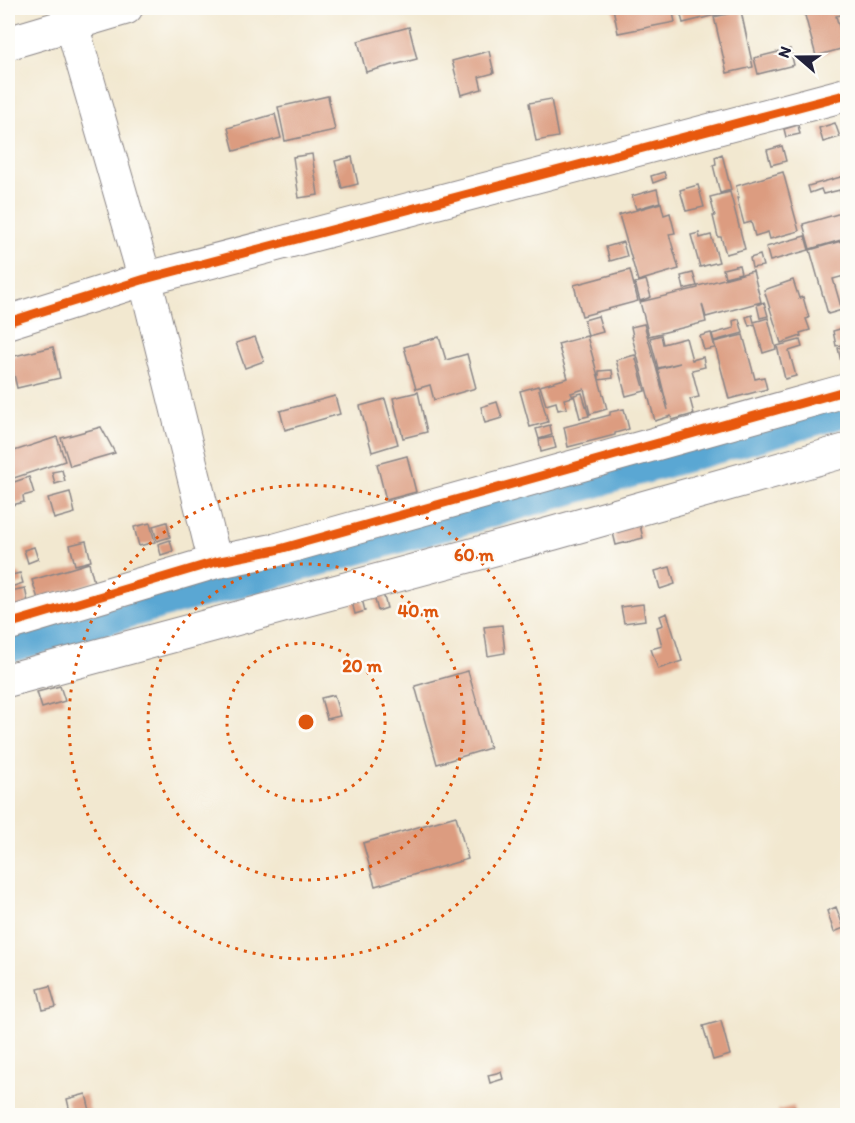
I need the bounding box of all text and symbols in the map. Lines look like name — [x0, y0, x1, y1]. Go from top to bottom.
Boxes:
north arrow — [768, 27, 828, 87]
text: N — [774, 44, 795, 60]
text: 60 m — [454, 544, 495, 566]
text: 40 m — [397, 600, 439, 622]
text: 20 m — [342, 655, 383, 677]
centre of rings — [296, 712, 316, 732]

